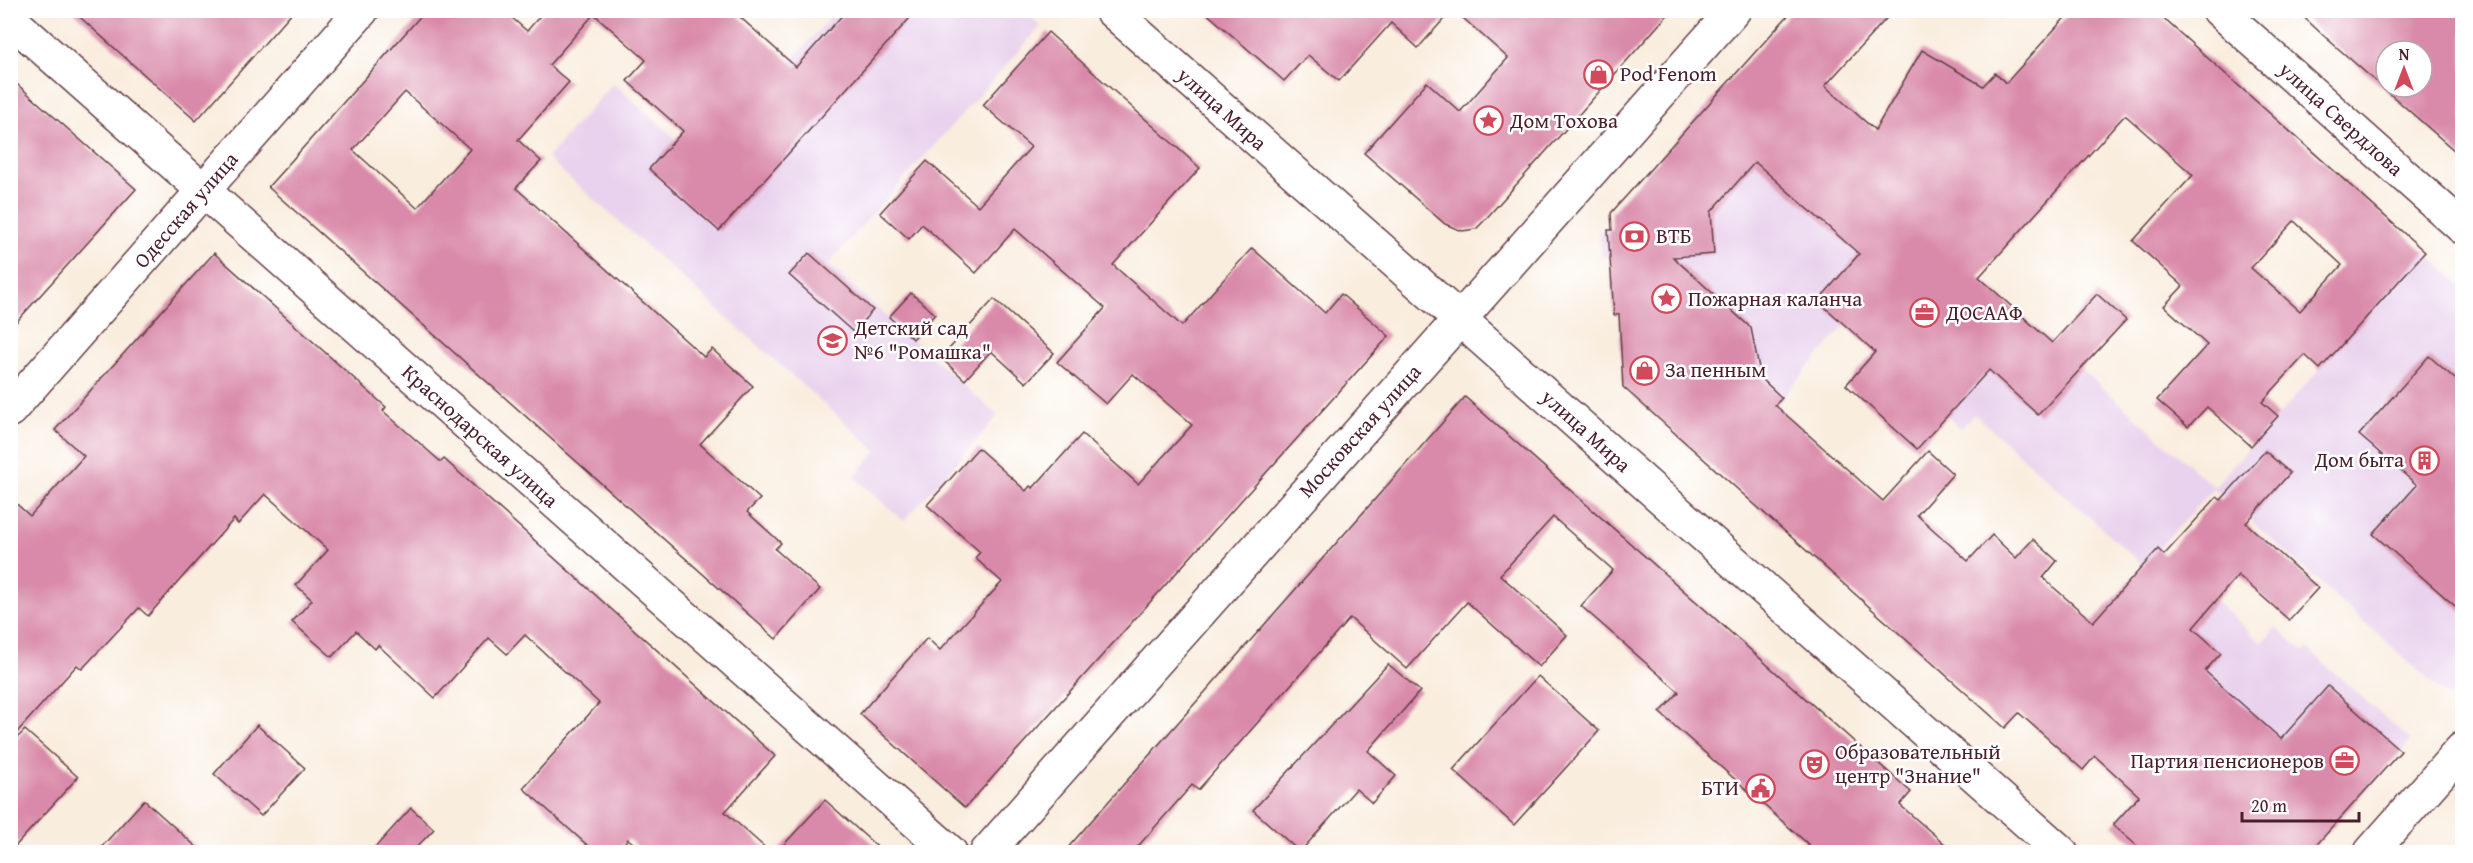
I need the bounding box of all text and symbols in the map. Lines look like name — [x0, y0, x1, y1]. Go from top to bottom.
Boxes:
north arrow — [2374, 39, 2434, 99]
text: N — [2399, 42, 2410, 66]
street label: улица Свердлова — [2271, 54, 2410, 183]
shop icon: Pod Fenom — [1583, 58, 1615, 90]
place label: Pod Fenom — [1620, 58, 1717, 89]
street label: улица Мира — [1170, 59, 1274, 157]
place icon: Дом Тохова — [1473, 105, 1505, 137]
place label: Дом Тохова — [1509, 105, 1618, 136]
street label: Одесская улица — [126, 145, 245, 275]
bank icon: ВТБ — [1619, 220, 1651, 252]
place label: ВТБ — [1656, 220, 1692, 251]
place icon: Пожарная каланча — [1651, 283, 1683, 315]
place label: Пожарная каланча — [1688, 283, 1862, 314]
office icon: ДОСААФ — [1909, 297, 1941, 329]
place label: ДОСААФ — [1945, 297, 2023, 328]
place label: Детский сад №6 "Ромашка" — [853, 312, 991, 367]
school or university icon: Детский сад №6 "Ромашка" — [817, 324, 849, 356]
shop icon: За пенным — [1628, 354, 1660, 386]
place label: За пенным — [1665, 354, 1766, 385]
street label: Краснодарская улица — [395, 357, 566, 515]
street label: Московская улица — [1291, 357, 1428, 504]
street label: улица Мира — [1534, 381, 1638, 479]
place label: Дом быта — [2314, 444, 2404, 475]
building icon: Дом быта — [2409, 444, 2441, 476]
place label: Образовательный центр "Знание" — [1835, 736, 2001, 791]
place label: Партия пенсионеров — [2131, 745, 2324, 776]
office icon: Партия пенсионеров — [2329, 745, 2361, 777]
theatre icon: Образовательный центр "Знание" — [1798, 748, 1830, 780]
place label: БТИ — [1701, 772, 1739, 803]
public building icon: БТИ — [1744, 772, 1776, 804]
scale bar — [2242, 785, 2359, 823]
text: 20 m — [2251, 792, 2287, 819]

